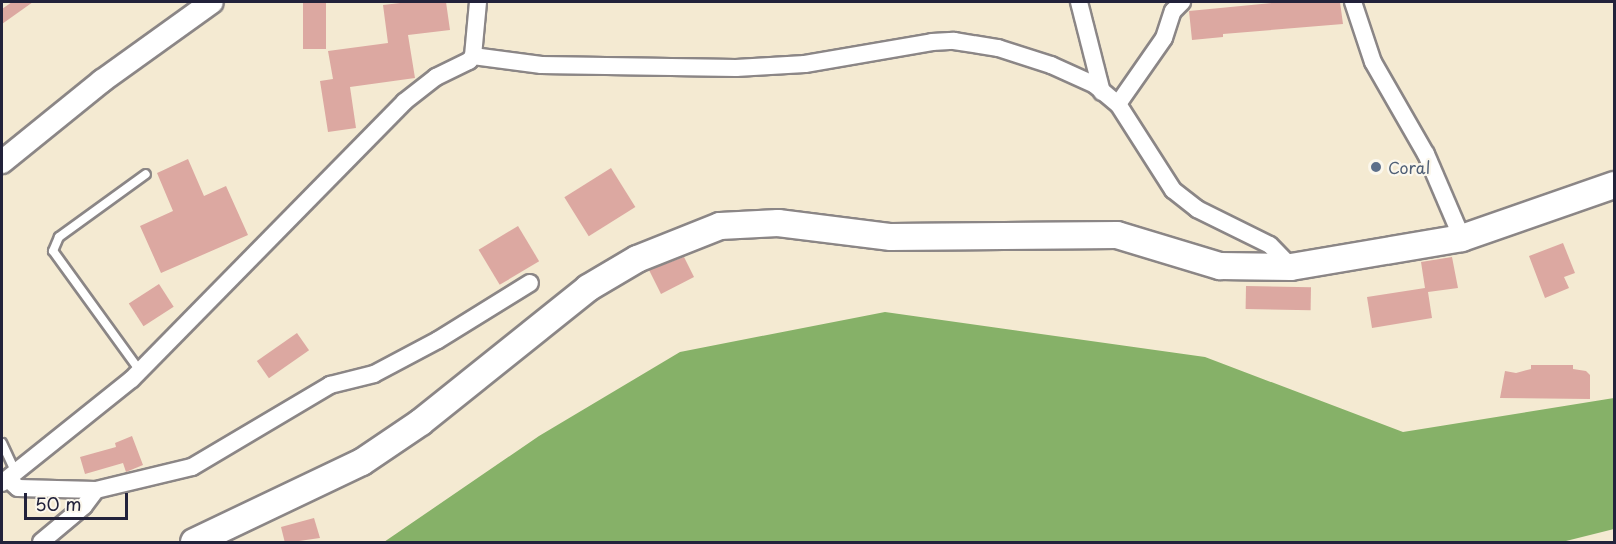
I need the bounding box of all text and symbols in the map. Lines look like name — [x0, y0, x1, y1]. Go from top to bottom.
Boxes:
place label: Coral — [1388, 157, 1430, 177]
marker: Coral — [1369, 160, 1383, 174]
scale bar — [27, 481, 130, 519]
text: 50 m — [35, 490, 82, 517]

